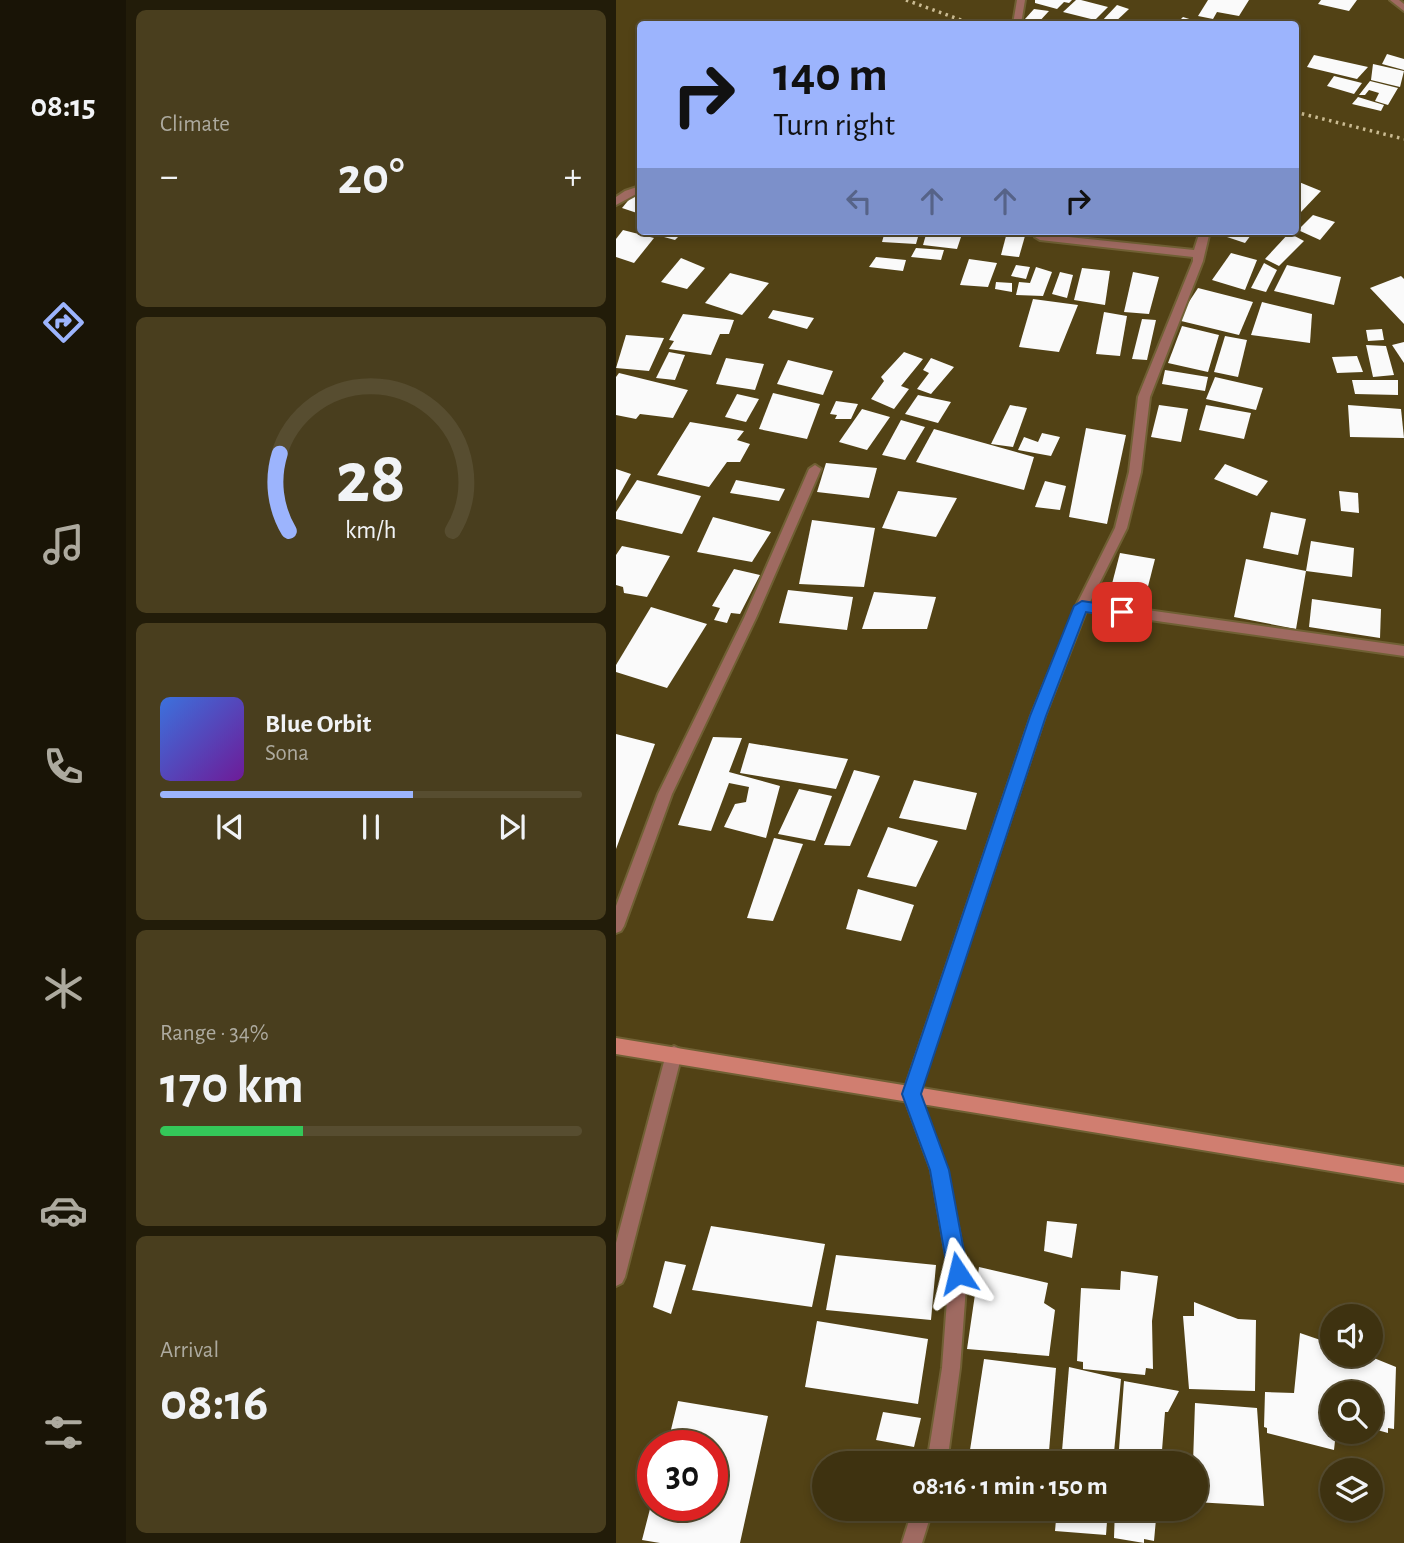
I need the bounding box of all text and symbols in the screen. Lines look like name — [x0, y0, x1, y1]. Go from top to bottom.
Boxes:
icon: right — [658, 49, 749, 140]
text: 140 m — [773, 51, 888, 100]
text: 08:15 — [30, 90, 96, 122]
text: Turn right — [773, 109, 895, 141]
text: Climate — [160, 113, 230, 136]
text: 20° — [338, 151, 404, 203]
text: − — [160, 158, 178, 196]
text: + — [564, 158, 582, 196]
icon: left — [840, 182, 878, 220]
icon: ahead — [913, 182, 951, 220]
icon: ahead — [986, 182, 1024, 220]
icon: right — [1059, 182, 1097, 220]
icon: directions — [39, 298, 88, 347]
text: 28 — [336, 443, 406, 516]
text: km/h — [345, 518, 397, 543]
icon: music — [39, 520, 88, 569]
pin — [1092, 582, 1152, 642]
icon: arrive — [1103, 593, 1141, 631]
text: Blue Orbit — [265, 711, 371, 737]
icon: phone — [39, 742, 88, 791]
text: Sona — [265, 742, 309, 765]
icon: previous — [211, 808, 249, 846]
icon: pause — [352, 808, 390, 846]
icon: next — [493, 808, 531, 846]
icon: climate — [39, 964, 88, 1013]
text: Range · 34% — [160, 1022, 269, 1045]
text: 170 km — [160, 1060, 304, 1112]
icon: car — [39, 1186, 88, 1235]
position arrow — [921, 1236, 995, 1310]
map controls — [1320, 1304, 1383, 1521]
button: sound — [1320, 1304, 1383, 1367]
text: Arrival — [160, 1339, 219, 1362]
text: 08:16 — [160, 1377, 268, 1429]
button: search — [1320, 1381, 1383, 1444]
icon: filters — [39, 1408, 88, 1457]
speed limit sign: 30 — [637, 1430, 728, 1521]
button: layers — [1320, 1458, 1383, 1521]
text: 08:16 · 1 min · 150 m — [912, 1473, 1108, 1499]

